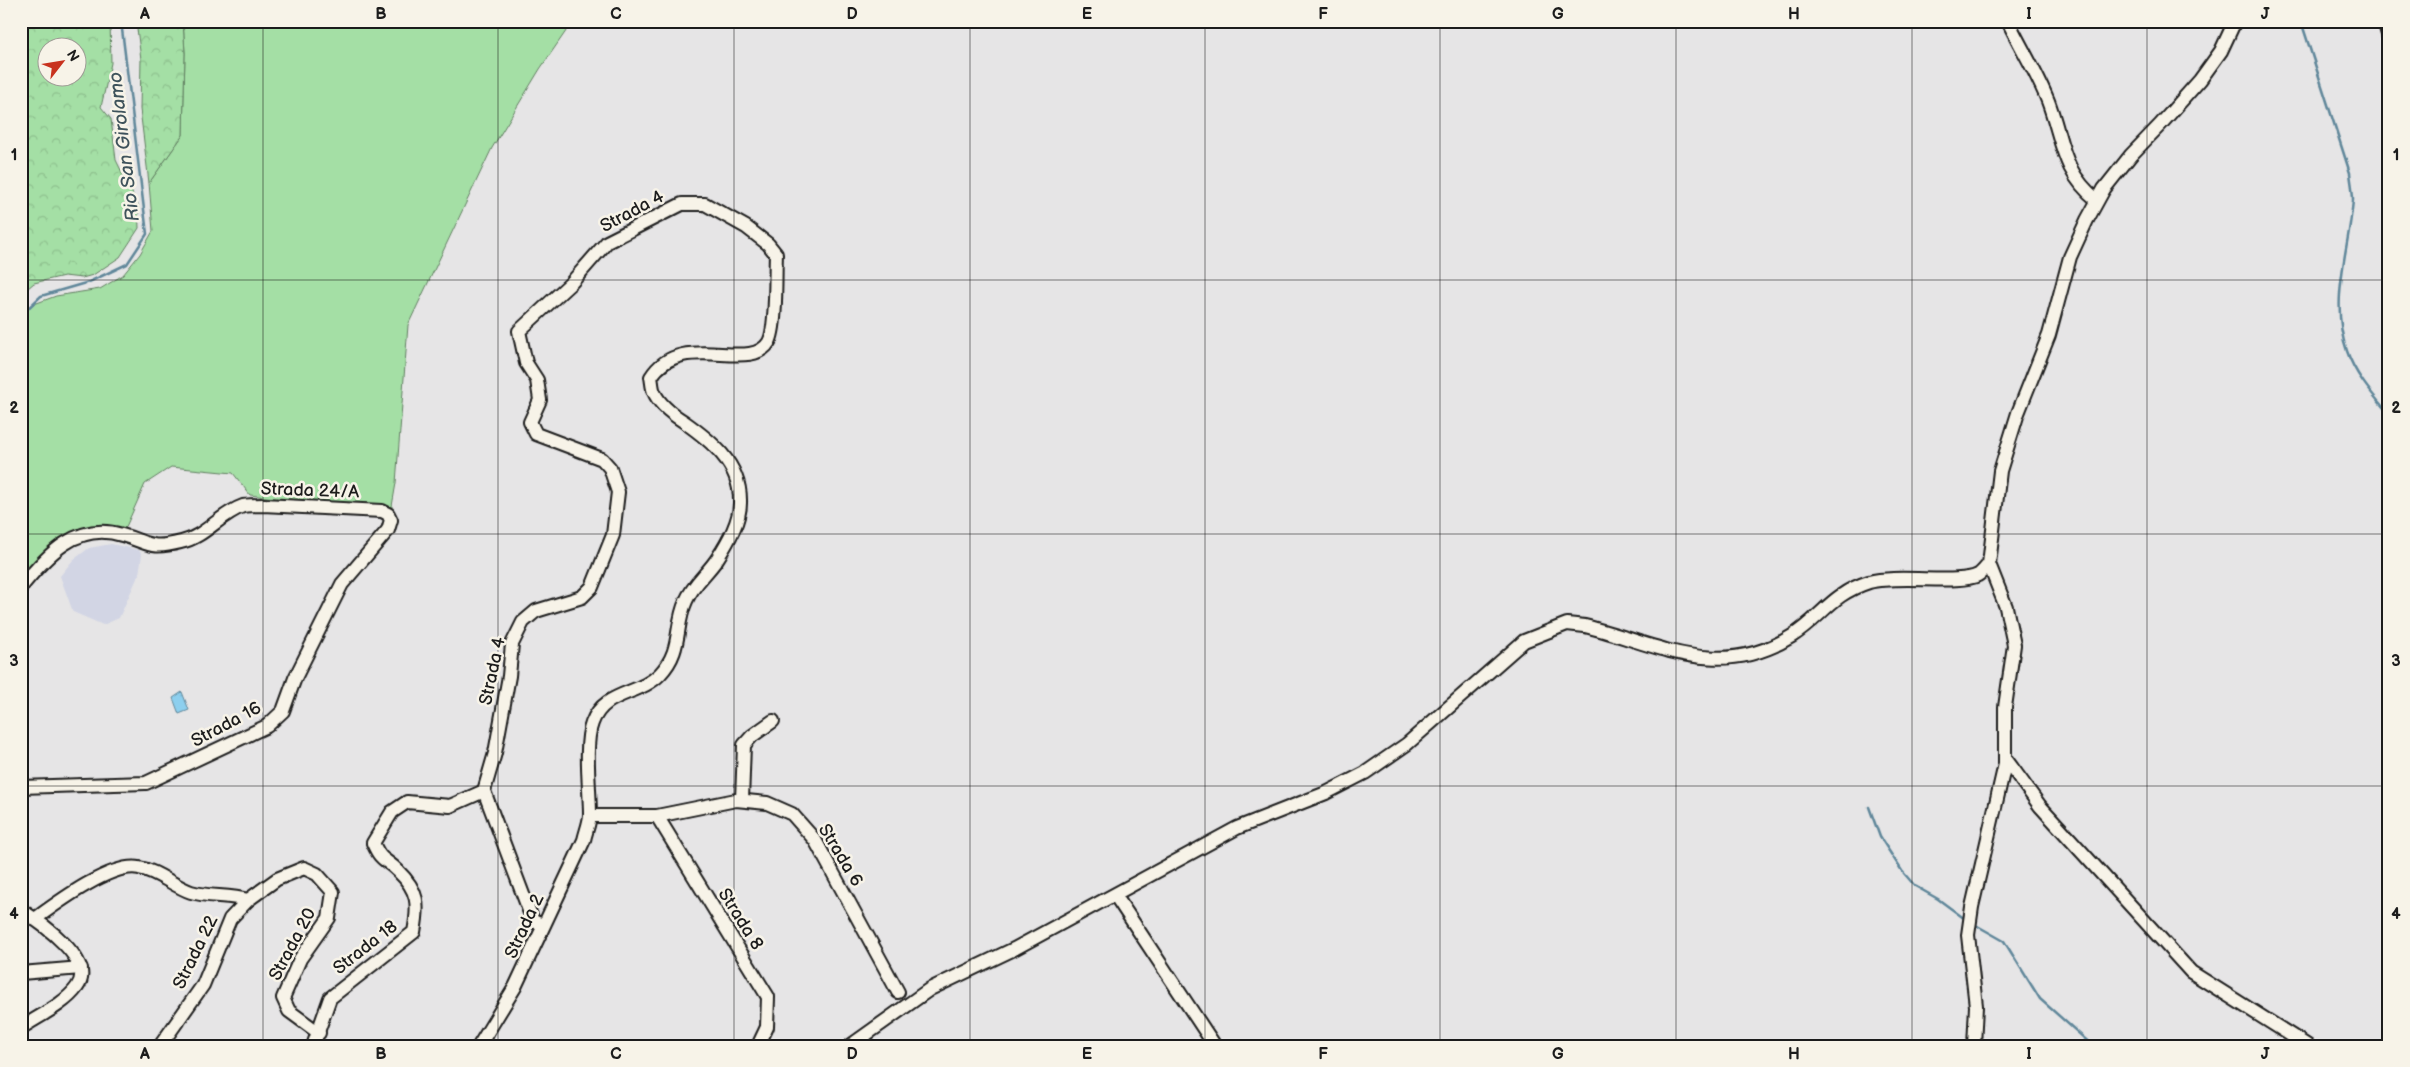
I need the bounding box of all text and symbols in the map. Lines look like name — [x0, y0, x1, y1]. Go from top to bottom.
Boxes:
text: A — [139, 5, 150, 24]
text: B — [375, 5, 387, 24]
text: C — [610, 5, 622, 24]
text: D — [846, 5, 858, 24]
text: E — [1082, 5, 1092, 24]
text: F — [1318, 5, 1328, 24]
text: G — [1552, 5, 1564, 24]
text: H — [1788, 5, 1800, 24]
text: I — [2026, 5, 2032, 24]
text: J — [2261, 5, 2270, 24]
north arrow — [38, 38, 88, 88]
text: N — [63, 47, 83, 64]
water label: Rio San Girolamo — [104, 71, 145, 223]
text: 1 — [11, 146, 17, 165]
text: 1 — [2393, 146, 2399, 165]
street label: Strada 4 — [597, 186, 668, 237]
text: 2 — [9, 399, 19, 418]
text: 2 — [2391, 399, 2401, 418]
street label: Strada 24/A — [260, 478, 360, 503]
street label: Strada 4 — [475, 635, 510, 707]
text: 3 — [9, 652, 19, 671]
text: 3 — [2391, 652, 2401, 671]
street label: Strada 16 — [188, 697, 265, 752]
street label: Strada 6 — [814, 820, 867, 890]
street label: Strada 8 — [713, 885, 768, 954]
street label: Strada 2 — [500, 890, 549, 962]
street label: Strada 20 — [265, 904, 320, 984]
text: 4 — [9, 905, 19, 924]
text: 4 — [2391, 905, 2401, 924]
street label: Strada 22 — [169, 912, 222, 992]
street label: Strada 18 — [329, 916, 402, 979]
text: A — [139, 1045, 150, 1064]
text: B — [375, 1045, 387, 1064]
text: C — [610, 1045, 622, 1064]
text: D — [846, 1045, 858, 1064]
text: E — [1082, 1045, 1092, 1064]
text: F — [1318, 1045, 1328, 1064]
text: G — [1552, 1045, 1564, 1064]
text: H — [1788, 1045, 1800, 1064]
text: I — [2026, 1045, 2032, 1064]
text: J — [2261, 1045, 2270, 1064]

